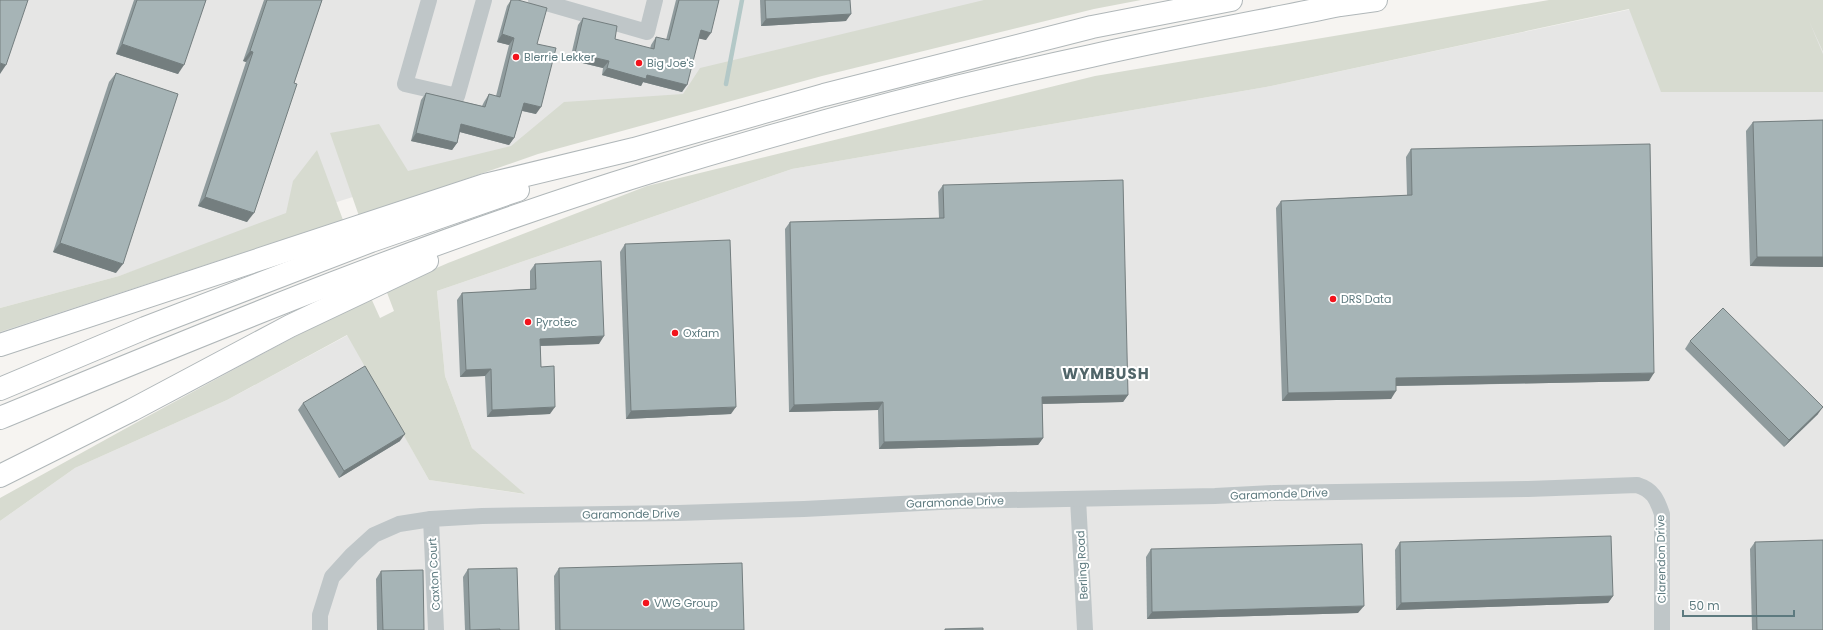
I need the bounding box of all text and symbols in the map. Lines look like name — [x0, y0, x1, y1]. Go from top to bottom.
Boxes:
place label: Blerrie Lekker — [524, 49, 595, 65]
marker: Blerrie Lekker — [511, 52, 521, 62]
place label: Big Joe's — [647, 55, 694, 71]
marker: Big Joe's — [634, 58, 644, 68]
place label: DRS Data — [1341, 291, 1392, 307]
marker: DRS Data — [1328, 294, 1338, 304]
place label: Pyrotec — [536, 314, 578, 330]
marker: Pyrotec — [523, 317, 533, 327]
place label: Oxfam — [683, 325, 719, 341]
marker: Oxfam — [670, 328, 680, 338]
district label: WYMBUSH — [1062, 363, 1150, 384]
street label: Garamonde Drive — [1230, 484, 1328, 504]
street label: Garamonde Drive — [906, 492, 1004, 512]
street label: Garamonde Drive — [582, 505, 680, 523]
street label: Clarendon Drive — [1652, 514, 1670, 603]
street label: Berling Road — [1072, 530, 1092, 600]
street label: Caxton Court — [424, 537, 444, 611]
scale bar — [1683, 592, 1794, 618]
place label: VWG Group — [654, 595, 718, 611]
text: 50 m — [1689, 597, 1720, 614]
marker: VWG Group — [641, 598, 651, 608]

